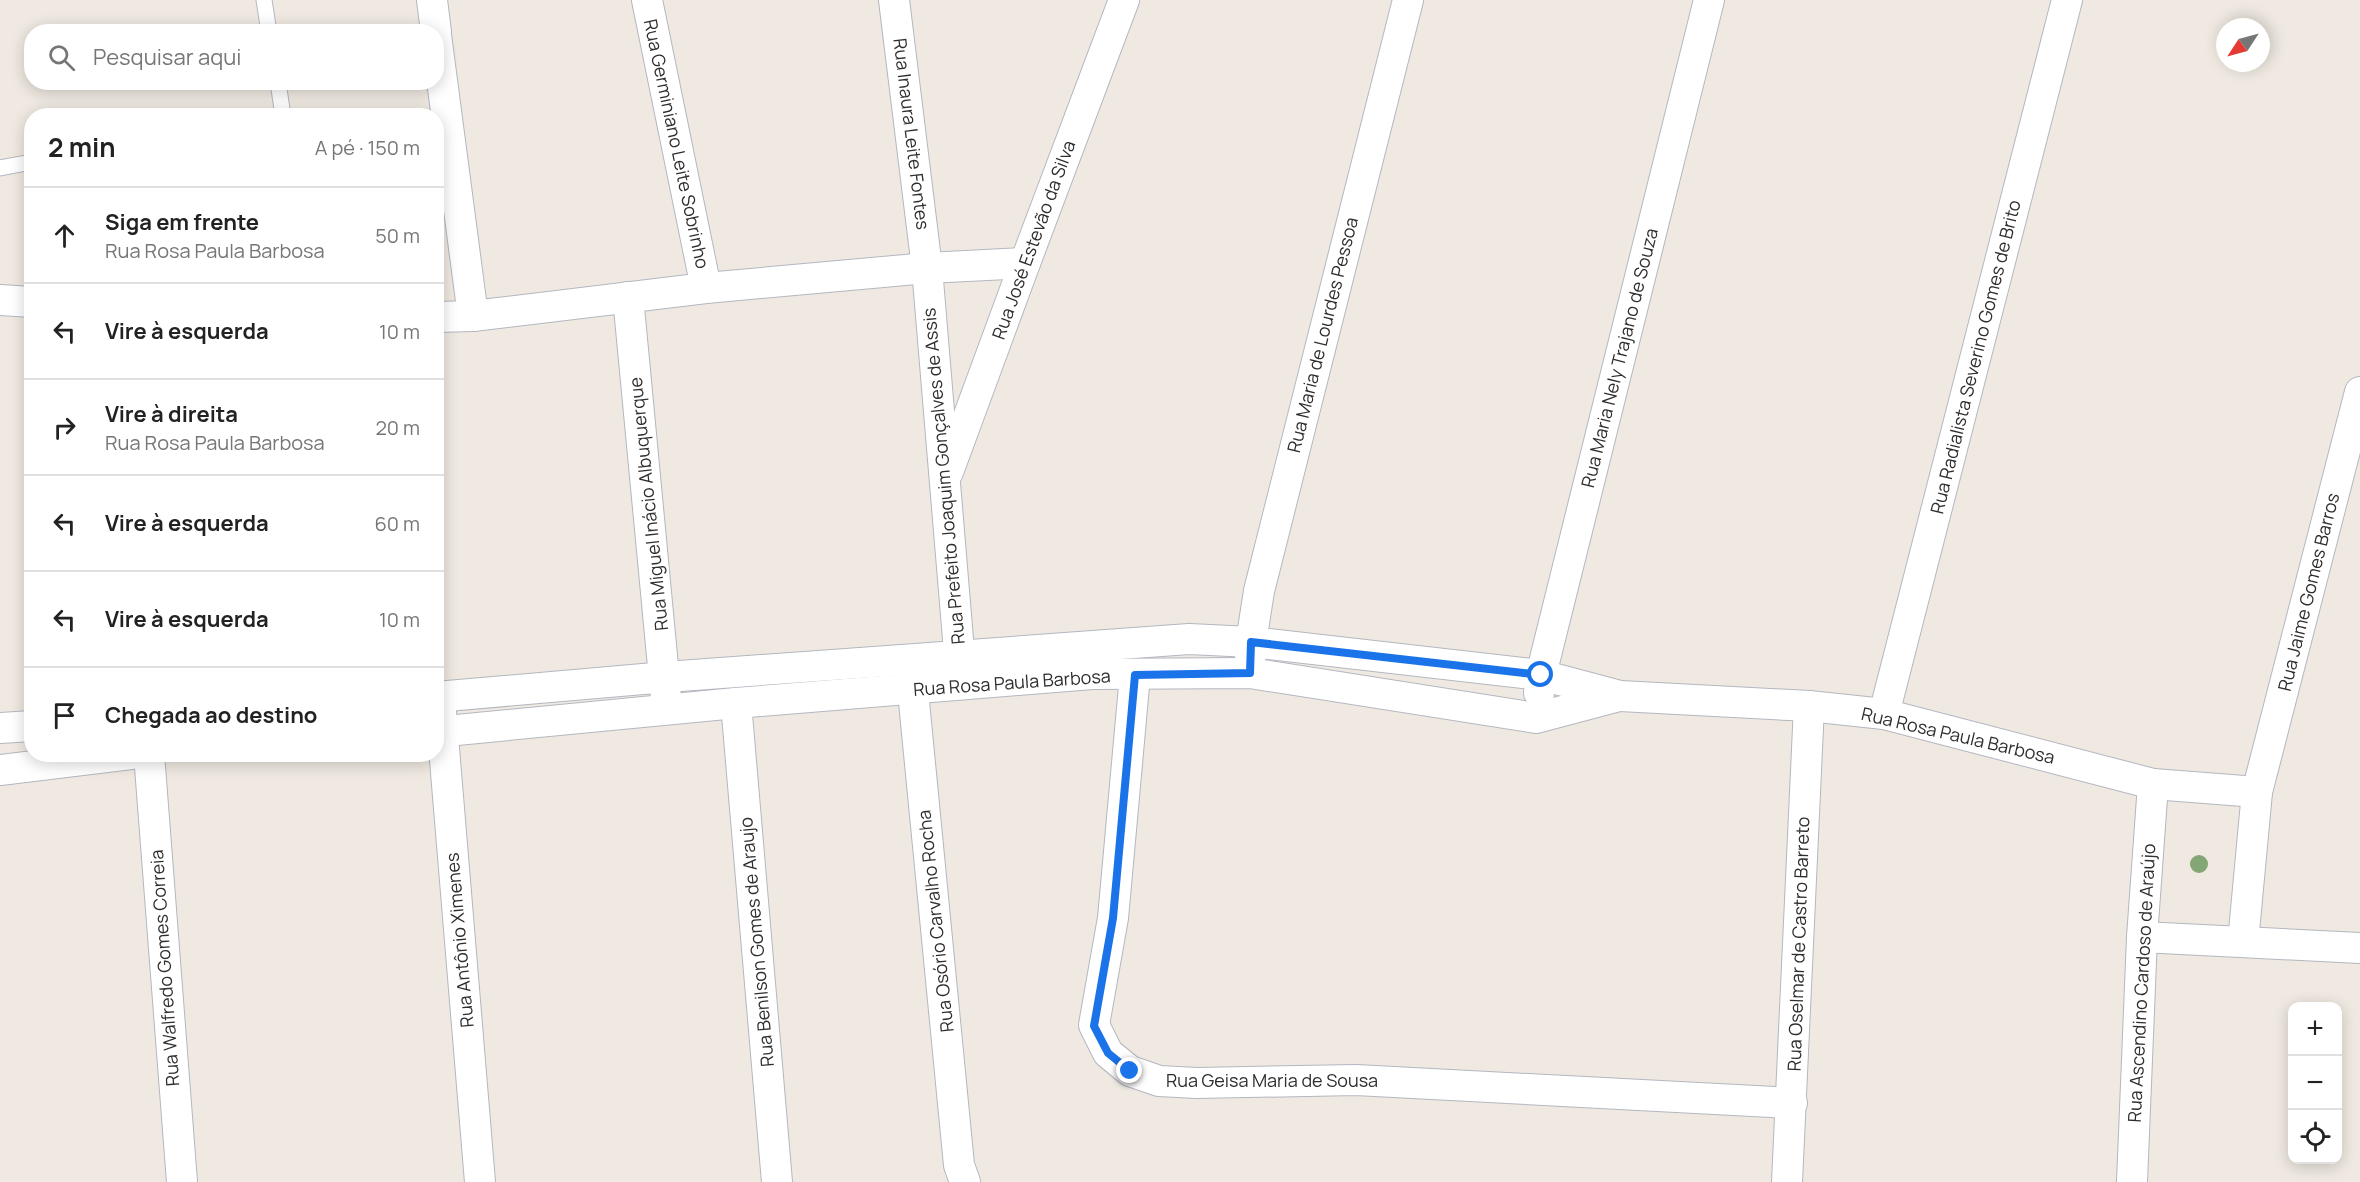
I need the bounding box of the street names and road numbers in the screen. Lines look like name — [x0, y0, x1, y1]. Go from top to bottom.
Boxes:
street label: Rua Germiniano Leite Sobrinho — [639, 17, 715, 271]
street label: Rua Inaura Leite Fontes — [888, 37, 936, 231]
street label: Rua José Estevão da Silva — [986, 137, 1080, 342]
street label: Rua Radialista Severino Gomes de Brito — [1924, 197, 2026, 516]
street label: Rua Maria de Lourdes Pessoa — [1281, 215, 1363, 455]
street label: Rua Maria Nely Trajano de Souza — [1575, 225, 1663, 490]
street label: Rua Prefeito Joaquim Gonçalves de Assis — [916, 307, 970, 645]
street label: Rua Miguel Inácio Albuquerque — [623, 376, 673, 632]
street label: Rua Jaime Gomes Barros — [2272, 490, 2344, 693]
street label: Rua Rosa Paula Barbosa — [912, 663, 1111, 701]
street label: Rua Rosa Paula Barbosa — [1859, 701, 2057, 769]
street label: Rua Osório Carvalho Rocha — [911, 809, 959, 1033]
street label: Rua Benilson Gomes de Araujo — [733, 816, 779, 1068]
street label: Rua Oselmar de Castro Barreto — [1782, 816, 1814, 1072]
street label: Rua Ascendino Cardoso de Araújo — [2122, 843, 2160, 1123]
street label: Rua Walfredo Gomes Correia — [144, 849, 184, 1087]
street label: Rua Antônio Ximenes — [439, 852, 479, 1029]
street label: Rua Geisa Maria de Sousa — [1166, 1068, 1378, 1092]

